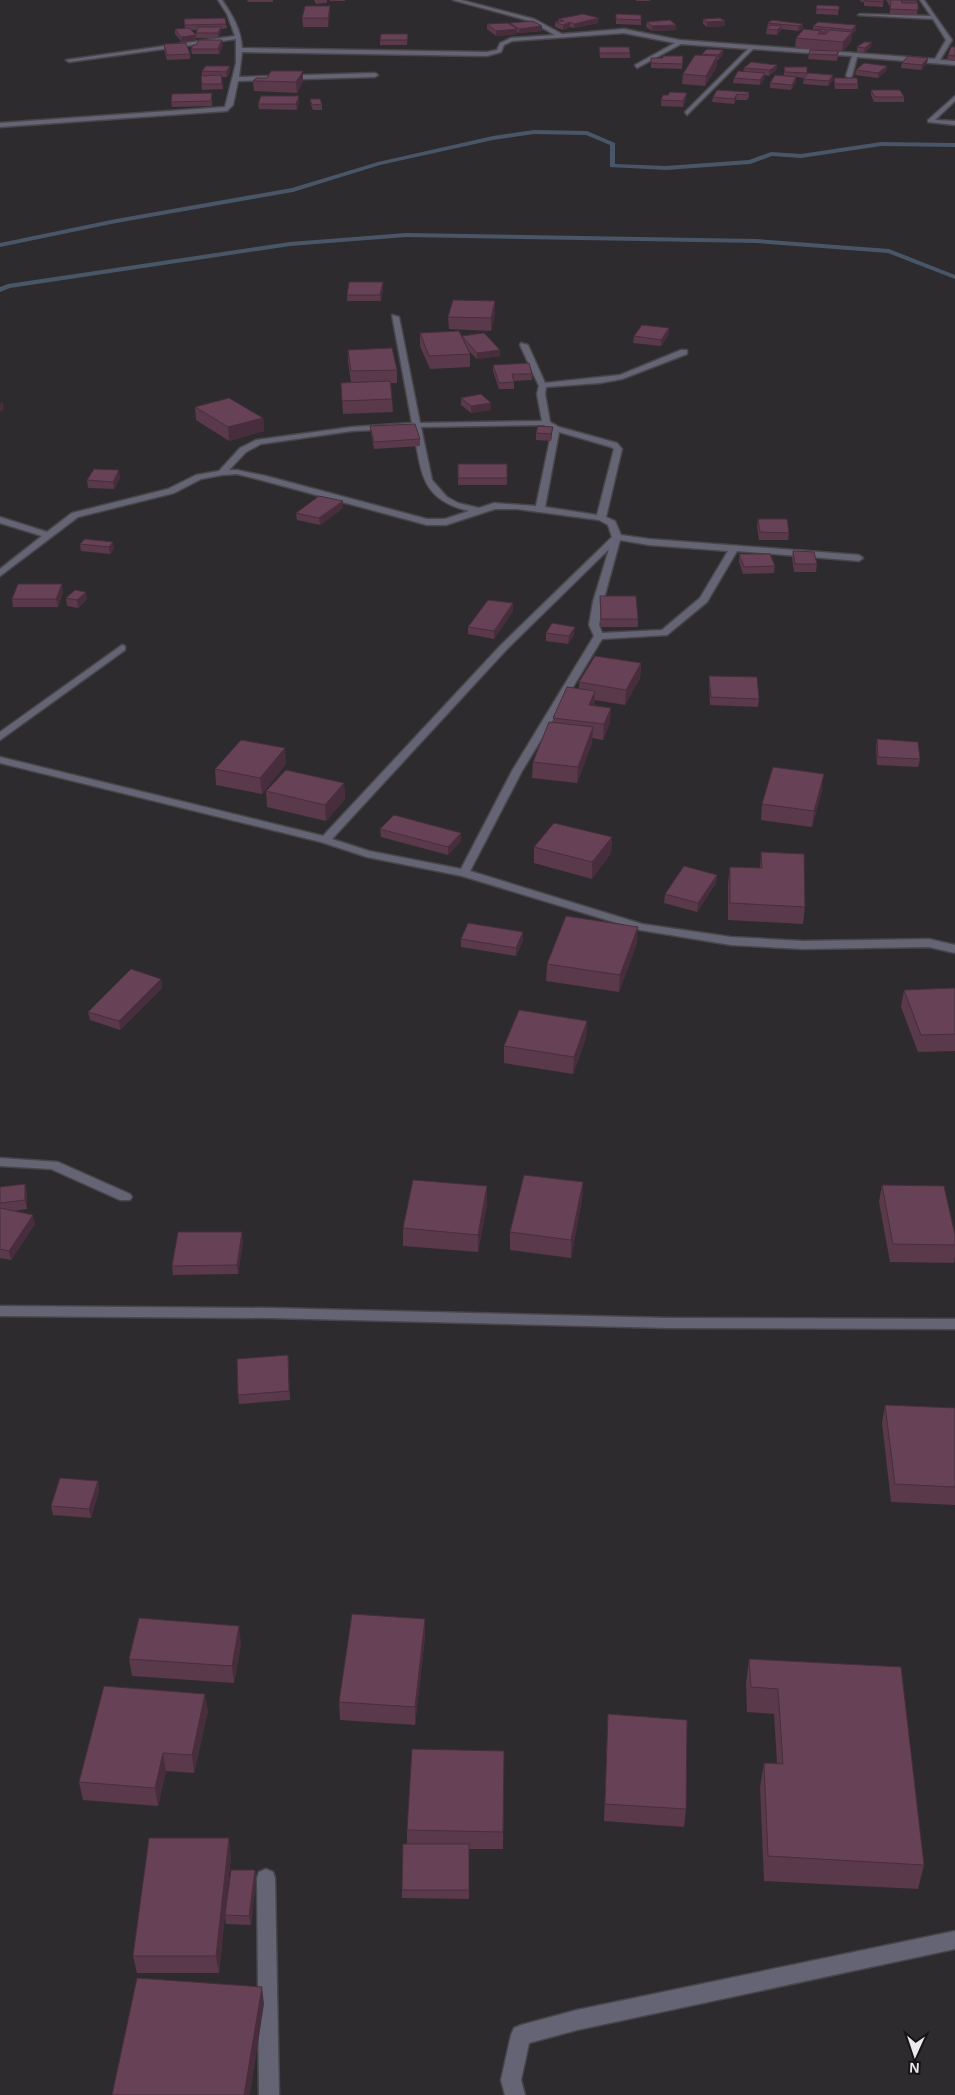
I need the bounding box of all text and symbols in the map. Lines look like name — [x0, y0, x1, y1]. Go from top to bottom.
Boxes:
north arrow — [890, 2030, 940, 2080]
text: N — [909, 2060, 920, 2076]

